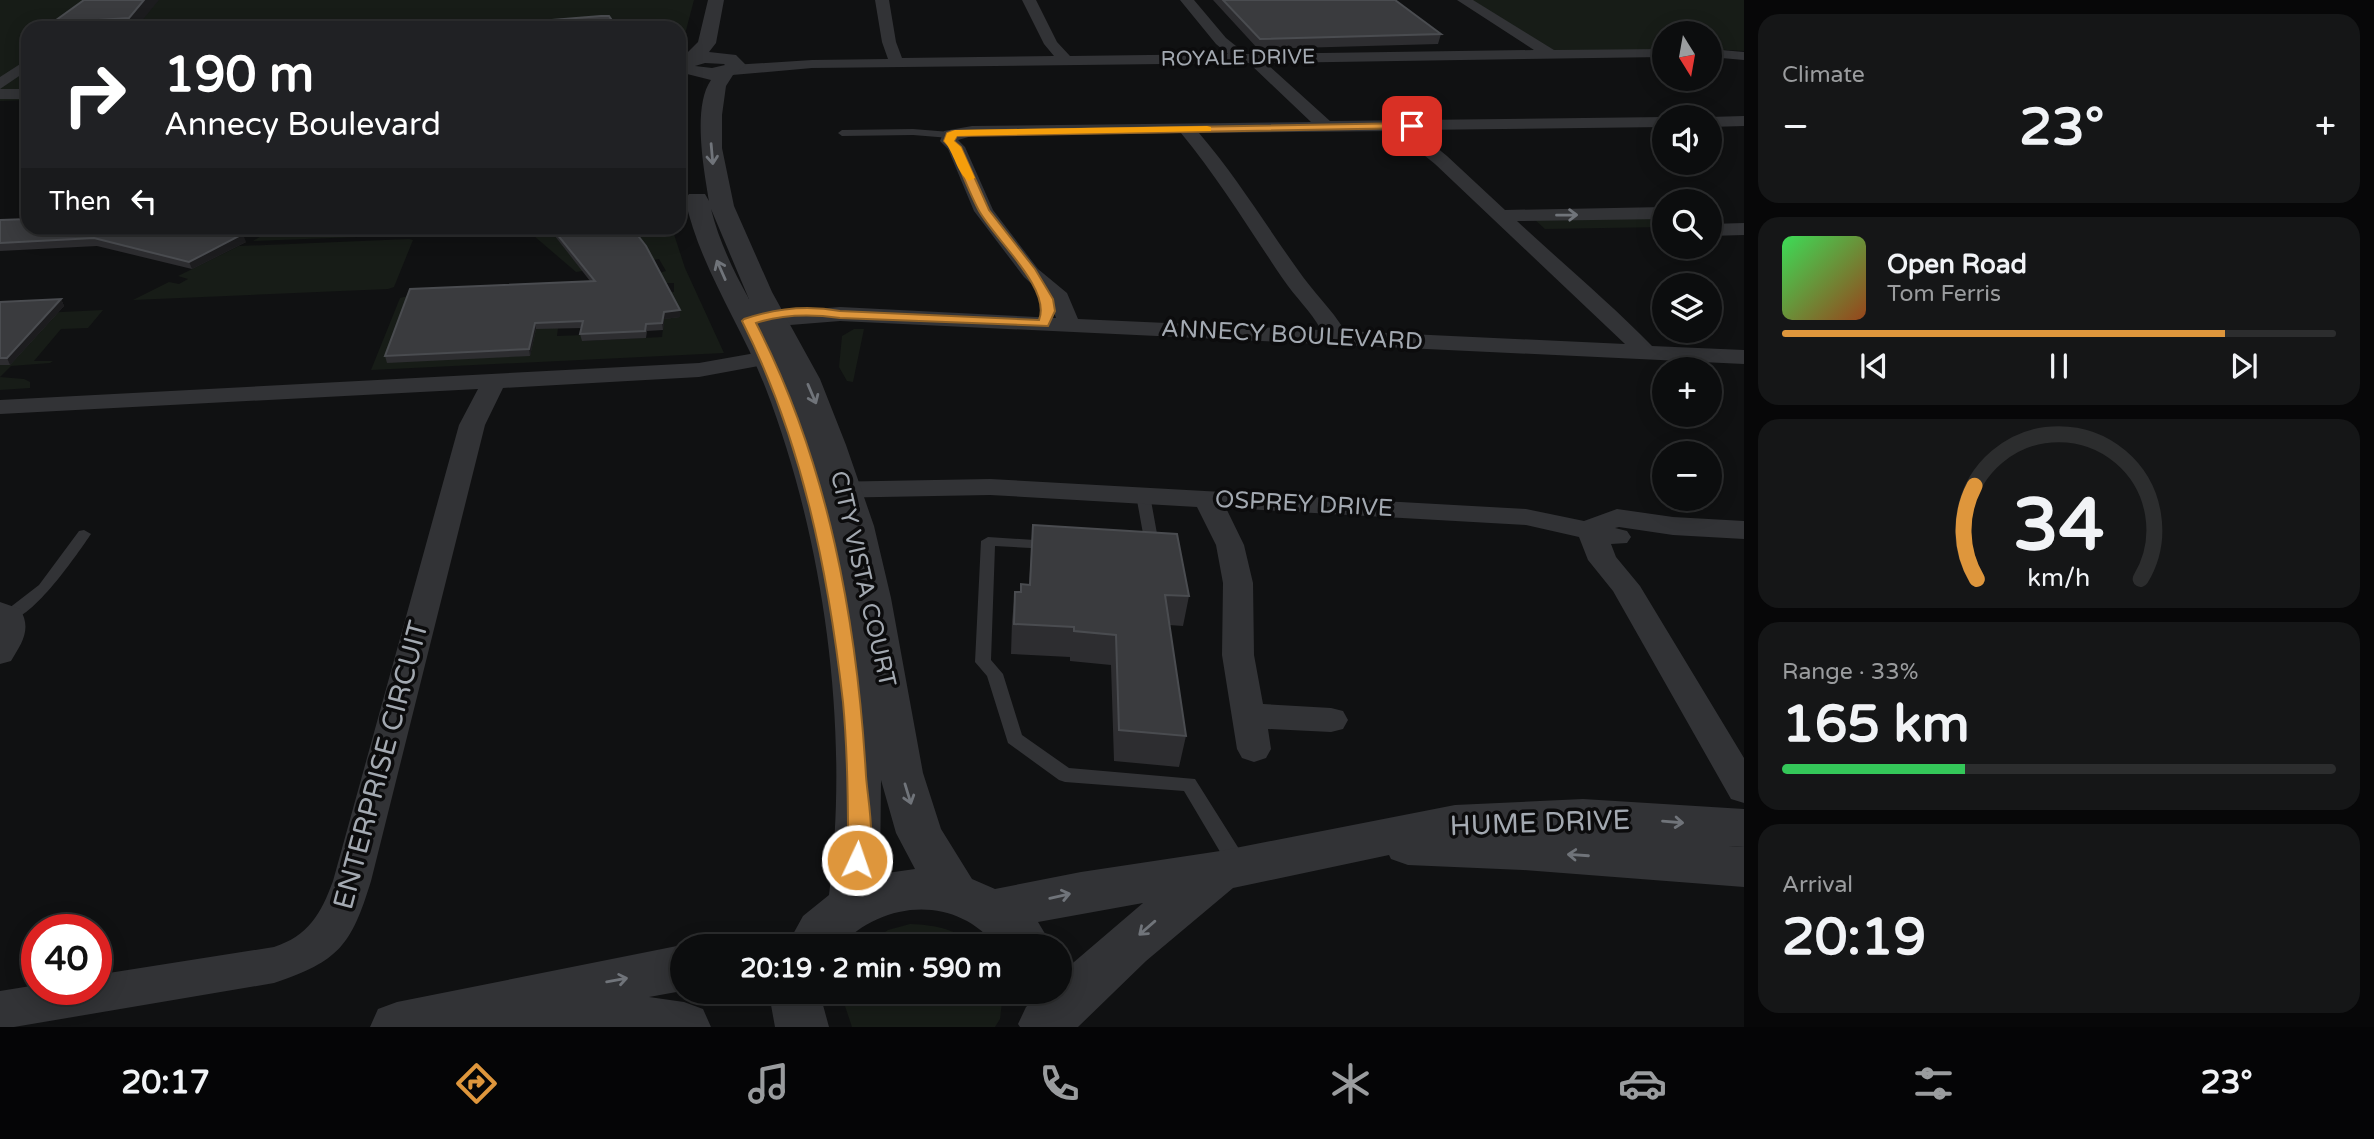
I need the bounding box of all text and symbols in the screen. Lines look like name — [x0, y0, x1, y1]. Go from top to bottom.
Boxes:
north arrow — [1652, 21, 1722, 91]
map controls — [1652, 21, 1722, 511]
street label: ROYALE DRIVE — [1160, 44, 1316, 72]
text: 190 m — [164, 46, 314, 105]
icon: right — [49, 49, 140, 140]
text: Climate — [1782, 61, 1865, 89]
pin — [1382, 96, 1442, 156]
text: 23° — [2019, 96, 2104, 159]
text: − — [1782, 104, 1809, 150]
text: + — [2315, 104, 2336, 150]
button: sound — [1652, 105, 1722, 175]
text: Annecy Boulevard — [164, 106, 441, 144]
icon: arrive — [1393, 107, 1431, 145]
one-way arrow — [706, 142, 719, 165]
icon: left — [125, 182, 163, 220]
text: Then — [49, 186, 111, 217]
button: search — [1652, 189, 1722, 259]
one-way arrow — [1555, 208, 1578, 221]
text: Open Road — [1887, 249, 2027, 280]
one-way arrow — [714, 260, 727, 281]
button: layers — [1652, 273, 1722, 343]
text: Tom Ferris — [1887, 280, 2001, 308]
street label: ANNECY BOULEVARD — [1160, 314, 1424, 356]
icon: previous — [1855, 347, 1893, 385]
icon: pause — [2040, 347, 2078, 385]
icon: next — [2225, 347, 2263, 385]
button: + — [1652, 357, 1722, 427]
one-way arrow — [806, 383, 819, 405]
button: − — [1652, 441, 1722, 511]
street label: CITY VISTA COURT — [824, 468, 902, 690]
text: 34 — [2013, 483, 2105, 571]
street label: OSPREY DRIVE — [1214, 485, 1394, 523]
text: km/h — [2028, 563, 2090, 593]
street label: ENTERPRISE CIRCUIT — [326, 617, 436, 913]
text: Range · 33% — [1782, 658, 1918, 686]
text: 165 km — [1782, 693, 1970, 756]
one-way arrow — [902, 783, 915, 805]
street label: HUME DRIVE — [1449, 803, 1631, 843]
one-way arrow — [1661, 816, 1683, 829]
position arrow — [820, 823, 894, 897]
one-way arrow — [1567, 848, 1590, 861]
text: Arrival — [1782, 871, 1853, 899]
one-way arrow — [1048, 889, 1071, 903]
text: 20:19 — [1782, 906, 1926, 969]
speed limit sign: 40 — [21, 914, 112, 1005]
one-way arrow — [1138, 920, 1156, 936]
text: 20:19 · 2 min · 590 m — [740, 953, 1002, 984]
one-way arrow — [605, 973, 628, 986]
icon: directions — [452, 1059, 501, 1108]
icon: music — [744, 1059, 793, 1108]
icon: phone — [1035, 1059, 1084, 1108]
icon: climate — [1326, 1059, 1375, 1108]
icon: car — [1618, 1059, 1667, 1108]
icon: filters — [1909, 1059, 1958, 1108]
text: 20:17 — [121, 1064, 210, 1102]
text: 23° — [2200, 1064, 2253, 1102]

